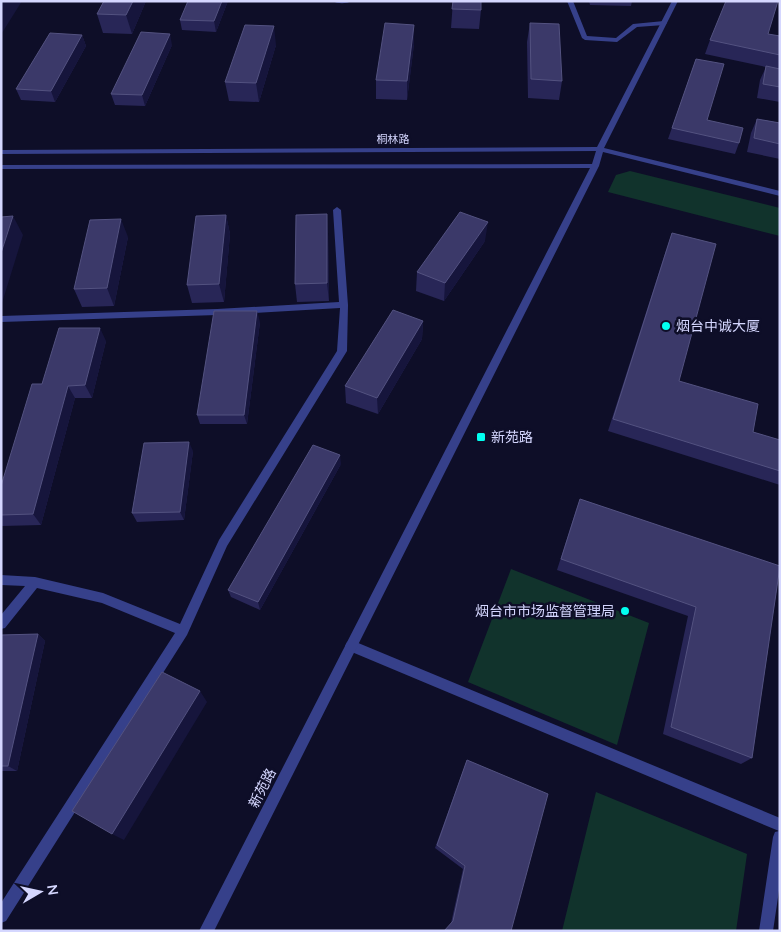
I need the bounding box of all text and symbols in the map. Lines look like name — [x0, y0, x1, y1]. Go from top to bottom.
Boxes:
street label: 桐林路 — [377, 132, 410, 146]
place label: 烟台中诚大厦 — [676, 317, 760, 335]
marker: 烟台中诚大厦 — [660, 320, 672, 332]
place label: 新苑路 — [491, 428, 533, 446]
marker: 新苑路 — [475, 431, 487, 443]
place label: 烟台市市场监督管理局 — [475, 602, 615, 620]
marker: 烟台市市场监督管理局 — [619, 605, 631, 617]
street label: 新苑路 — [244, 765, 280, 811]
north arrow — [15, 867, 65, 917]
text: N — [43, 883, 63, 897]

